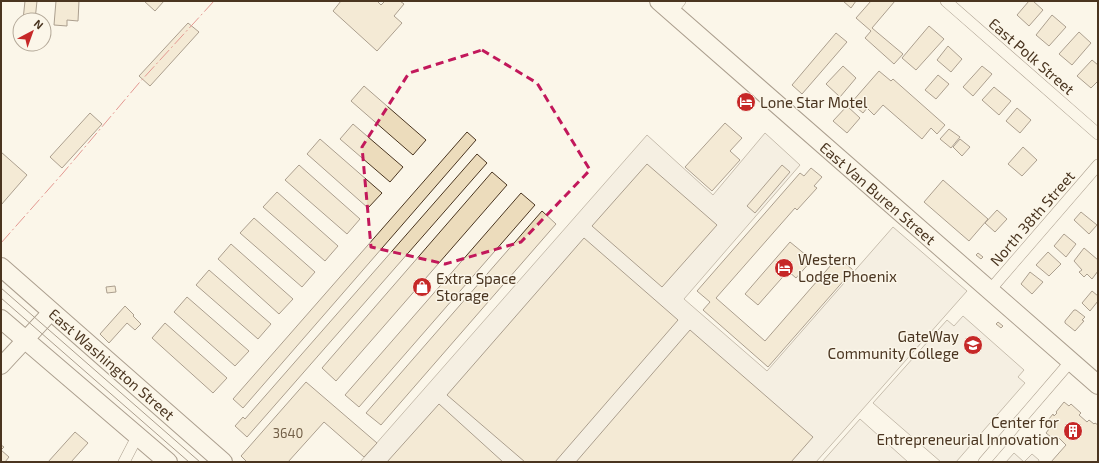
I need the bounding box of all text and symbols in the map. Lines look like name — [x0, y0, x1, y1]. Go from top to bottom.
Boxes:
north arrow — [12, 12, 52, 52]
street label: East Polk Street — [986, 14, 1079, 98]
text: N — [32, 17, 46, 32]
hotel icon: Lone Star Motel — [735, 91, 757, 113]
place label: Lone Star Motel — [760, 93, 868, 111]
street label: East Van Buren Street — [816, 138, 940, 248]
street label: North 38th Street — [986, 167, 1078, 269]
place label: Western Lodge Phoenix — [798, 250, 897, 285]
hotel icon: Western Lodge Phoenix — [773, 257, 795, 279]
place label: Extra Space Storage — [436, 269, 516, 304]
shop icon: Extra Space Storage — [411, 276, 433, 298]
street label: East Washington Street — [46, 305, 179, 424]
place label: GateWay Community College — [828, 327, 959, 362]
school or university icon: GateWay Community College — [962, 334, 984, 356]
place label: Center for Entrepreneurial Innovation — [876, 413, 1059, 448]
building icon: Center for Entrepreneurial Innovation — [1062, 420, 1084, 442]
house number: 3640 — [273, 425, 303, 441]

